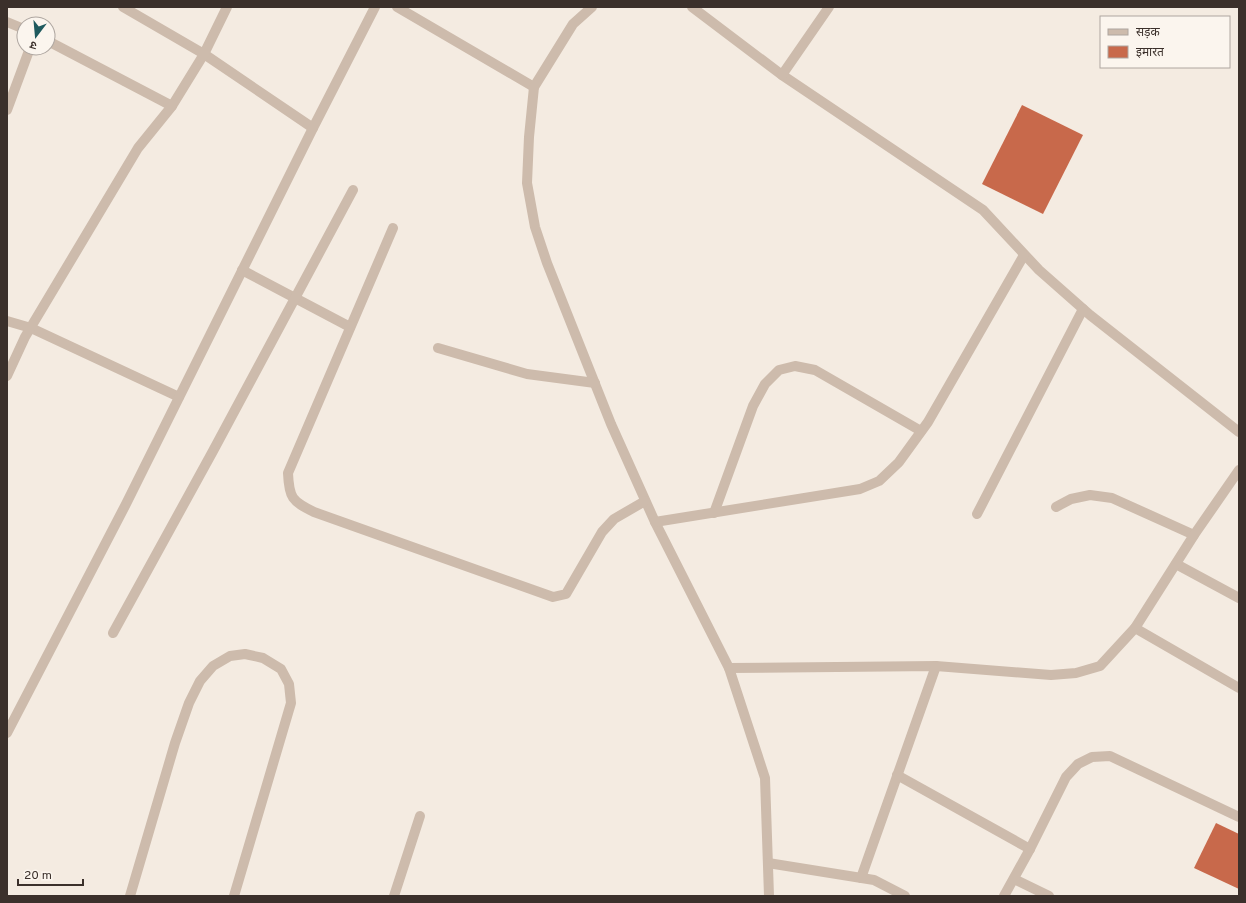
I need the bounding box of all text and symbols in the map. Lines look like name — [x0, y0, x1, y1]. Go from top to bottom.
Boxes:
north arrow — [16, 16, 56, 56]
legend — [1100, 16, 1230, 68]
text: सड़क — [1136, 25, 1161, 41]
text: उ — [28, 37, 39, 52]
text: इमारत — [1136, 45, 1165, 61]
scale bar — [18, 861, 83, 887]
text: 20 m — [24, 868, 52, 884]

